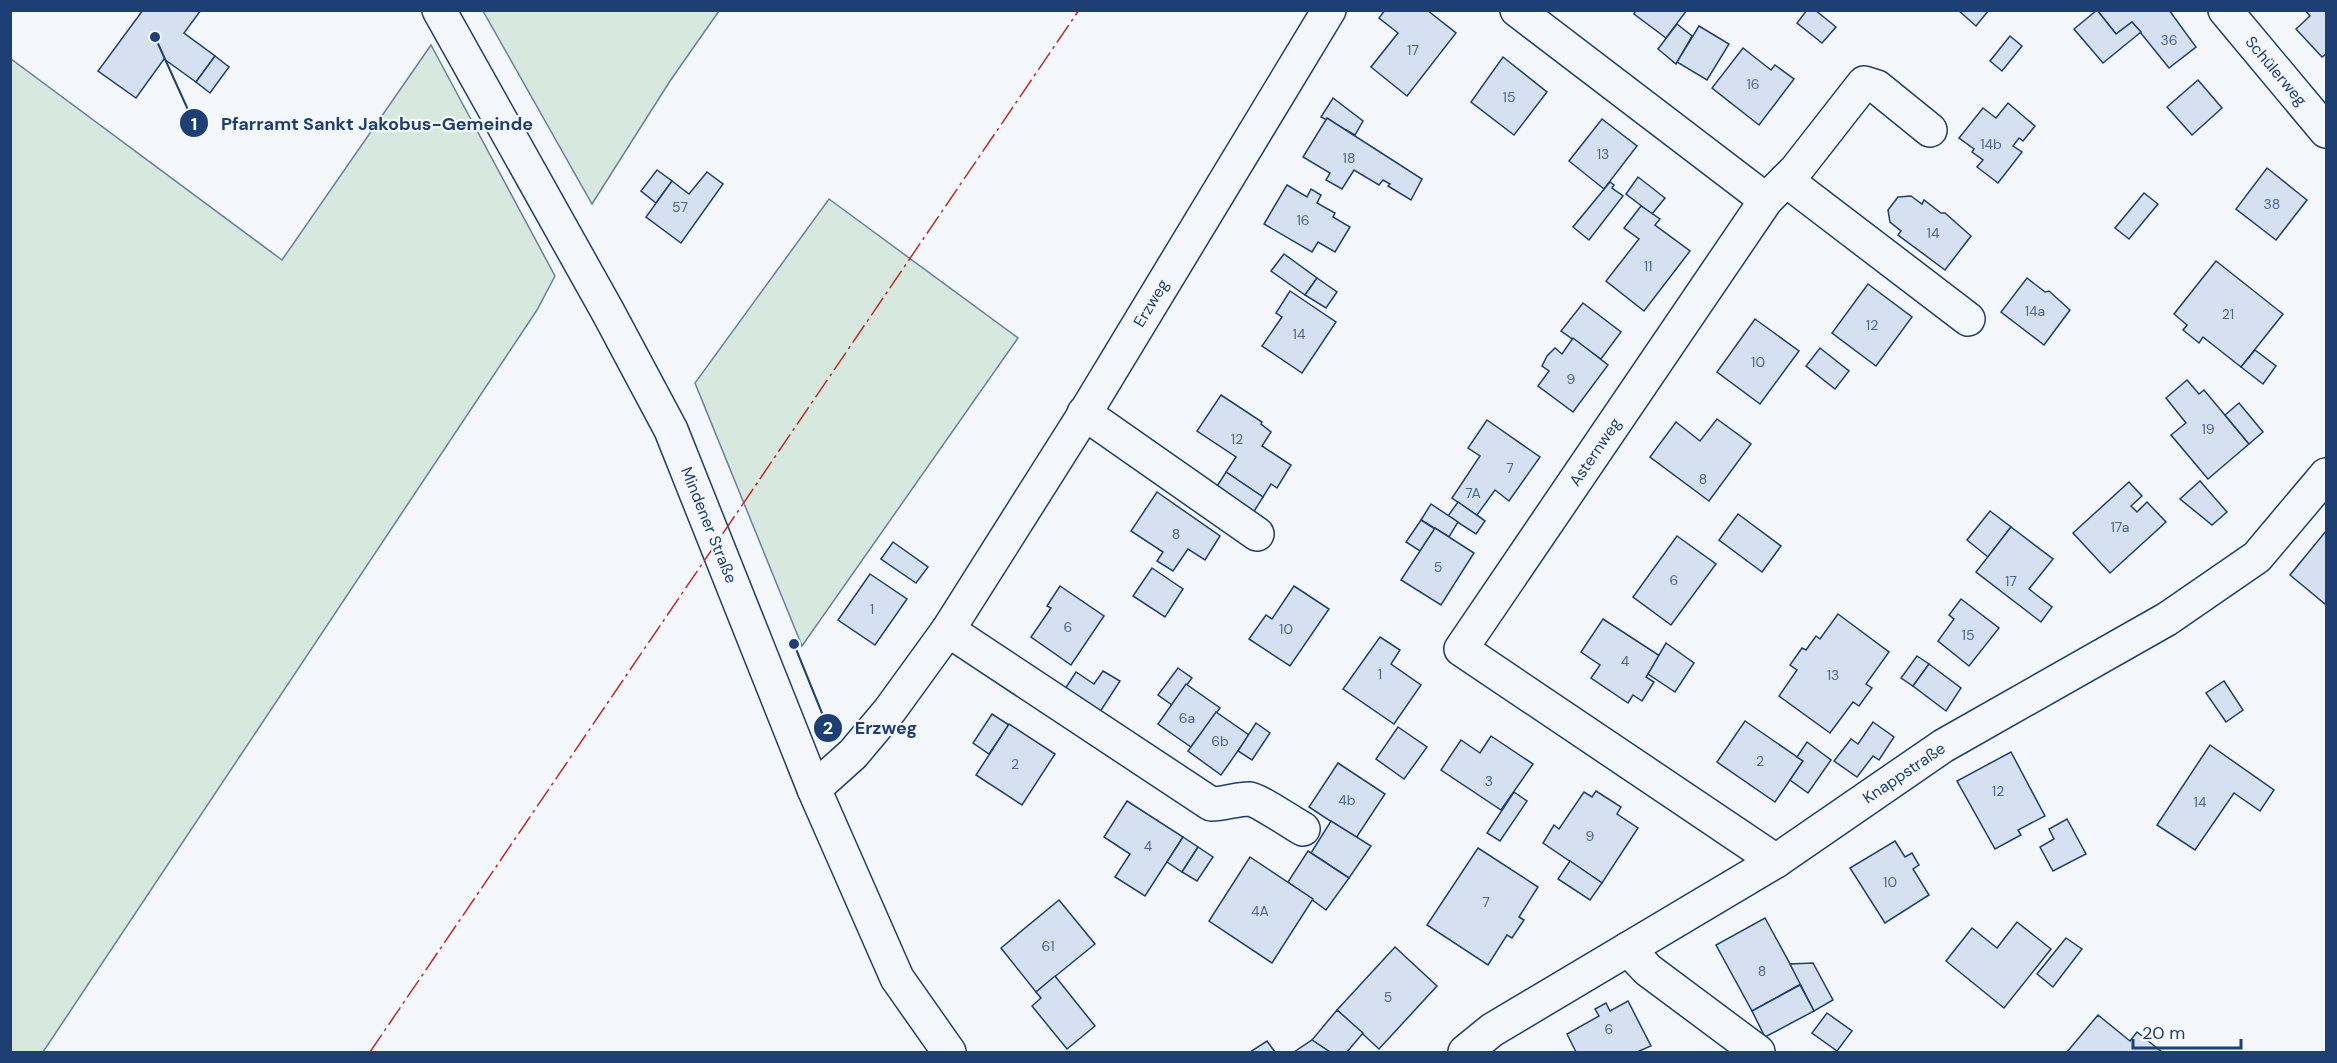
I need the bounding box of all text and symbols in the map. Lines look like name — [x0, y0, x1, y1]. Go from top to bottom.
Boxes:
house number: 36 — [2160, 31, 2178, 49]
street label: Schülerweg — [2241, 32, 2311, 110]
house number: 17 — [1407, 41, 1419, 59]
house number: 16 — [1746, 75, 1760, 93]
house number: 15 — [1503, 88, 1515, 106]
callout: Pfarramt Sankt Jakobus-Gemeinde — [179, 105, 546, 141]
text: 1 — [191, 112, 197, 136]
text: Pfarramt Sankt Jakobus-Gemeinde — [221, 112, 533, 136]
house number: 14b — [1980, 135, 2002, 153]
house number: 13 — [1597, 145, 1609, 163]
house number: 18 — [1343, 149, 1355, 167]
house number: 38 — [2264, 195, 2280, 213]
house number: 57 — [672, 198, 688, 216]
house number: 16 — [1296, 211, 1310, 229]
house number: 14 — [1927, 224, 1940, 242]
house number: 11 — [1644, 257, 1652, 275]
street label: Erzweg — [1129, 275, 1173, 331]
house number: 14a — [2025, 302, 2045, 320]
house number: 21 — [2222, 305, 2234, 323]
house number: 12 — [1866, 316, 1878, 334]
house number: 14 — [1293, 325, 1306, 343]
house number: 10 — [1751, 353, 1765, 371]
house number: 9 — [1567, 370, 1576, 388]
street label: Asternweg — [1564, 414, 1626, 490]
house number: 19 — [2201, 420, 2215, 438]
house number: 12 — [1231, 430, 1243, 448]
house number: 7 — [1506, 459, 1514, 477]
street label: Mindener Straße — [676, 464, 742, 586]
house number: 8 — [1699, 470, 1707, 488]
house number: 7A — [1465, 484, 1481, 502]
house number: 17a — [2111, 518, 2129, 536]
house number: 8 — [1172, 525, 1180, 543]
house number: 5 — [1434, 558, 1442, 576]
house number: 6 — [1670, 571, 1678, 589]
house number: 17 — [2005, 572, 2017, 590]
house number: 1 — [870, 600, 874, 618]
house number: 6 — [1064, 618, 1072, 636]
house number: 10 — [1279, 620, 1293, 638]
house number: 15 — [1962, 626, 1974, 644]
house number: 4 — [1621, 652, 1630, 670]
house number: 1 — [1378, 665, 1382, 683]
house number: 13 — [1827, 666, 1839, 684]
house number: 6a — [1179, 709, 1195, 727]
callout: Erzweg — [813, 710, 929, 746]
text: 2 — [823, 716, 833, 740]
text: Erzweg — [855, 716, 917, 740]
house number: 6b — [1211, 732, 1229, 750]
street label: Knappstraße — [1859, 738, 1949, 808]
house number: 2 — [1756, 752, 1764, 770]
house number: 2 — [1011, 755, 1019, 773]
house number: 3 — [1485, 772, 1493, 790]
house number: 12 — [1992, 782, 2004, 800]
house number: 4b — [1338, 791, 1356, 809]
house number: 14 — [2194, 793, 2207, 811]
house number: 9 — [1586, 827, 1595, 845]
house number: 4 — [1144, 837, 1153, 855]
house number: 10 — [1883, 873, 1897, 891]
house number: 7 — [1482, 893, 1490, 911]
house number: 4A — [1251, 902, 1269, 920]
house number: 61 — [1041, 937, 1055, 955]
house number: 8 — [1758, 962, 1766, 980]
house number: 5 — [1384, 988, 1392, 1006]
scale bar — [2133, 1012, 2241, 1050]
house number: 6 — [1605, 1020, 1613, 1038]
text: 20 m — [2142, 1021, 2185, 1045]

